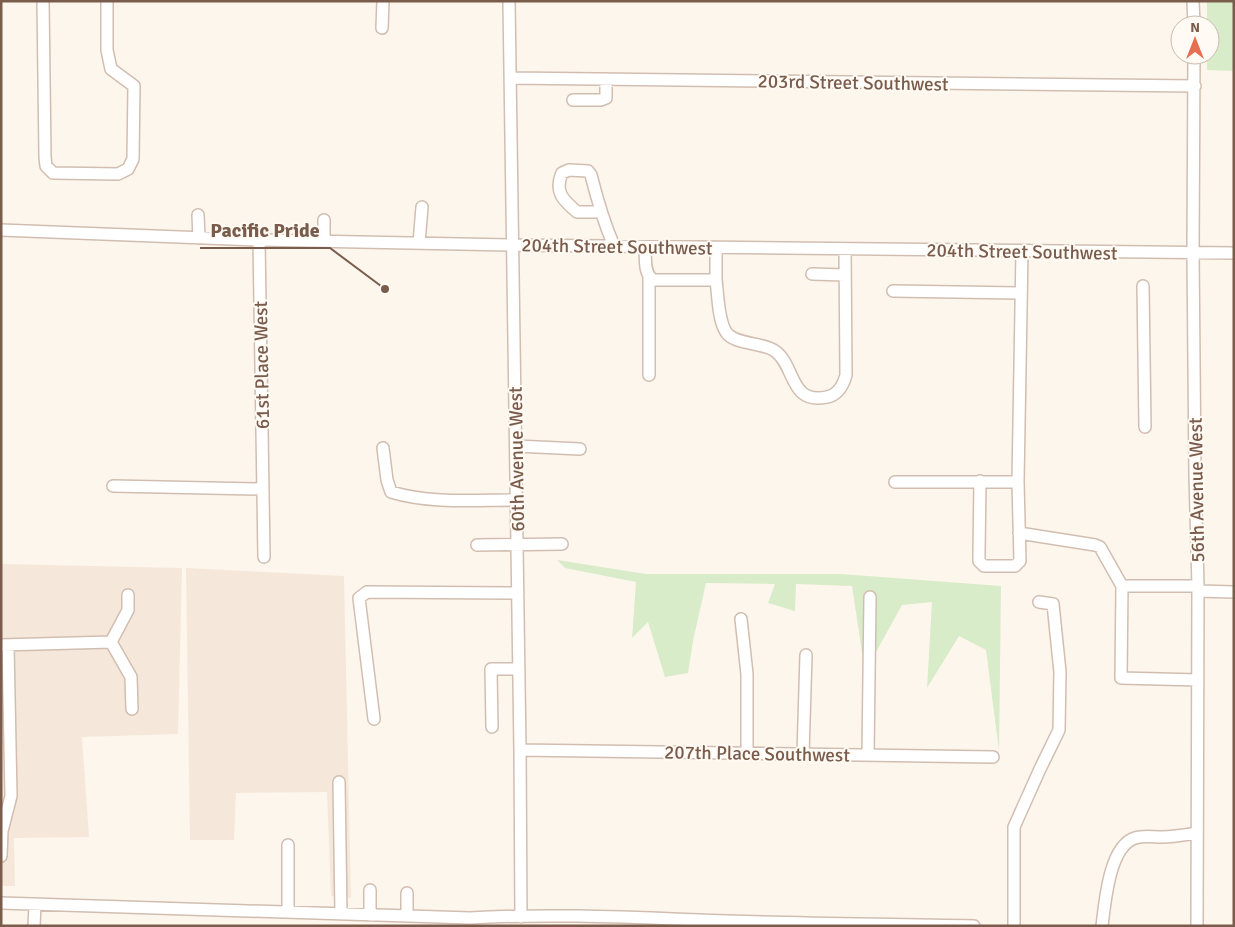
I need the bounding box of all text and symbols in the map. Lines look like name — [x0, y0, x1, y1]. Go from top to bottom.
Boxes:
north arrow — [1170, 15, 1220, 65]
text: N — [1190, 19, 1200, 36]
street label: 203rd Street Southwest — [757, 69, 949, 97]
callout: Pacific Pride — [200, 213, 330, 248]
text: Pacific Pride — [210, 218, 320, 243]
street label: 204th Street Southwest — [521, 233, 713, 261]
street label: 204th Street Southwest — [926, 238, 1118, 266]
street label: 61st Place West — [249, 300, 275, 429]
street label: 60th Avenue West — [504, 386, 530, 532]
street label: 56th Avenue West — [1184, 417, 1210, 563]
street label: 207th Place Southwest — [664, 740, 850, 768]

